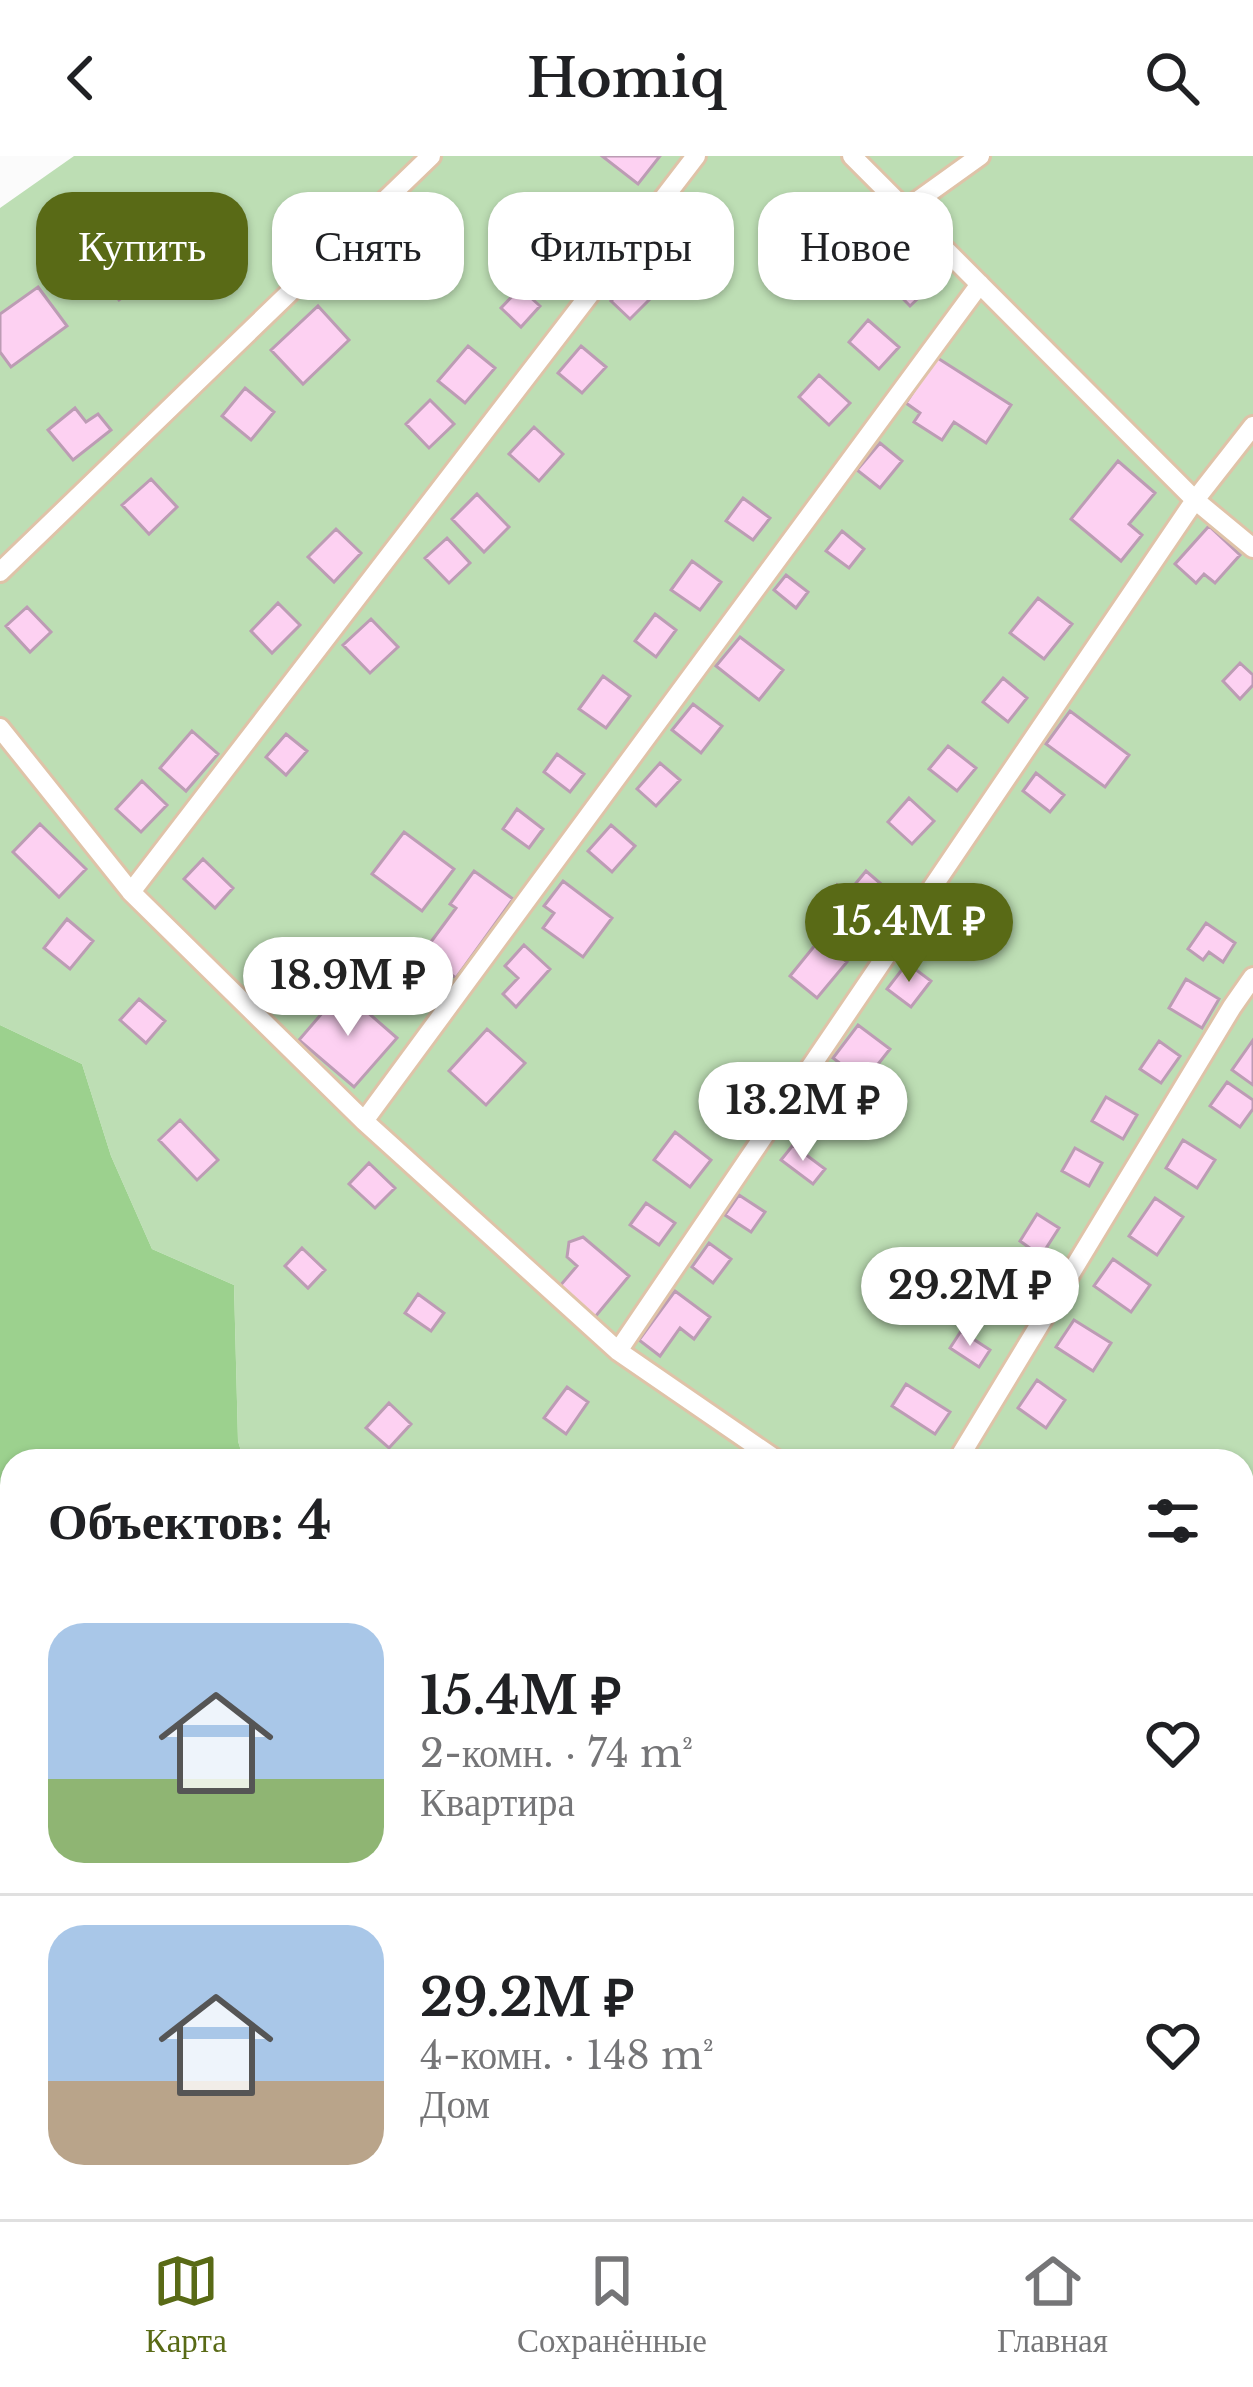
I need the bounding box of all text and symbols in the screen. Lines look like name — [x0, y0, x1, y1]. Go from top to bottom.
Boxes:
icon: back — [48, 45, 114, 111]
text: Homiq — [527, 45, 726, 112]
icon: search — [1139, 45, 1205, 111]
chip: Купить — [36, 192, 248, 300]
chip: Снять — [272, 192, 464, 300]
chip: Фильтры — [488, 192, 734, 300]
chip: Новое — [758, 192, 953, 300]
pin: 15.4M ₽ — [798, 883, 1020, 985]
text: 15.4M ₽ — [832, 897, 986, 946]
pin: 18.9M ₽ — [237, 937, 459, 1039]
text: 18.9M ₽ — [270, 951, 426, 1000]
pin: 13.2M ₽ — [692, 1062, 914, 1164]
text: 13.2M ₽ — [725, 1076, 881, 1125]
pin: 29.2M ₽ — [859, 1247, 1081, 1349]
text: 29.2M ₽ — [888, 1261, 1052, 1310]
icon: filters — [1140, 1488, 1206, 1554]
text: Объектов: 4 — [48, 1490, 332, 1553]
text: 15.4M ₽ — [420, 1665, 621, 1728]
icon: home — [144, 1671, 288, 1815]
icon: heart — [1140, 1710, 1206, 1776]
text: 2-комн. · 74 m² — [420, 1729, 693, 1778]
text: Квартира — [420, 1778, 575, 1827]
text: 29.2M ₽ — [420, 1967, 634, 2030]
icon: home — [144, 1973, 288, 2117]
icon: heart — [1140, 2012, 1206, 2078]
text: 4-комн. · 148 m² — [420, 2031, 714, 2080]
text: Дом — [420, 2080, 490, 2129]
tab: Карта — [145, 2248, 227, 2361]
tab: Сохранённые — [517, 2248, 707, 2361]
tab: Главная — [997, 2248, 1108, 2361]

